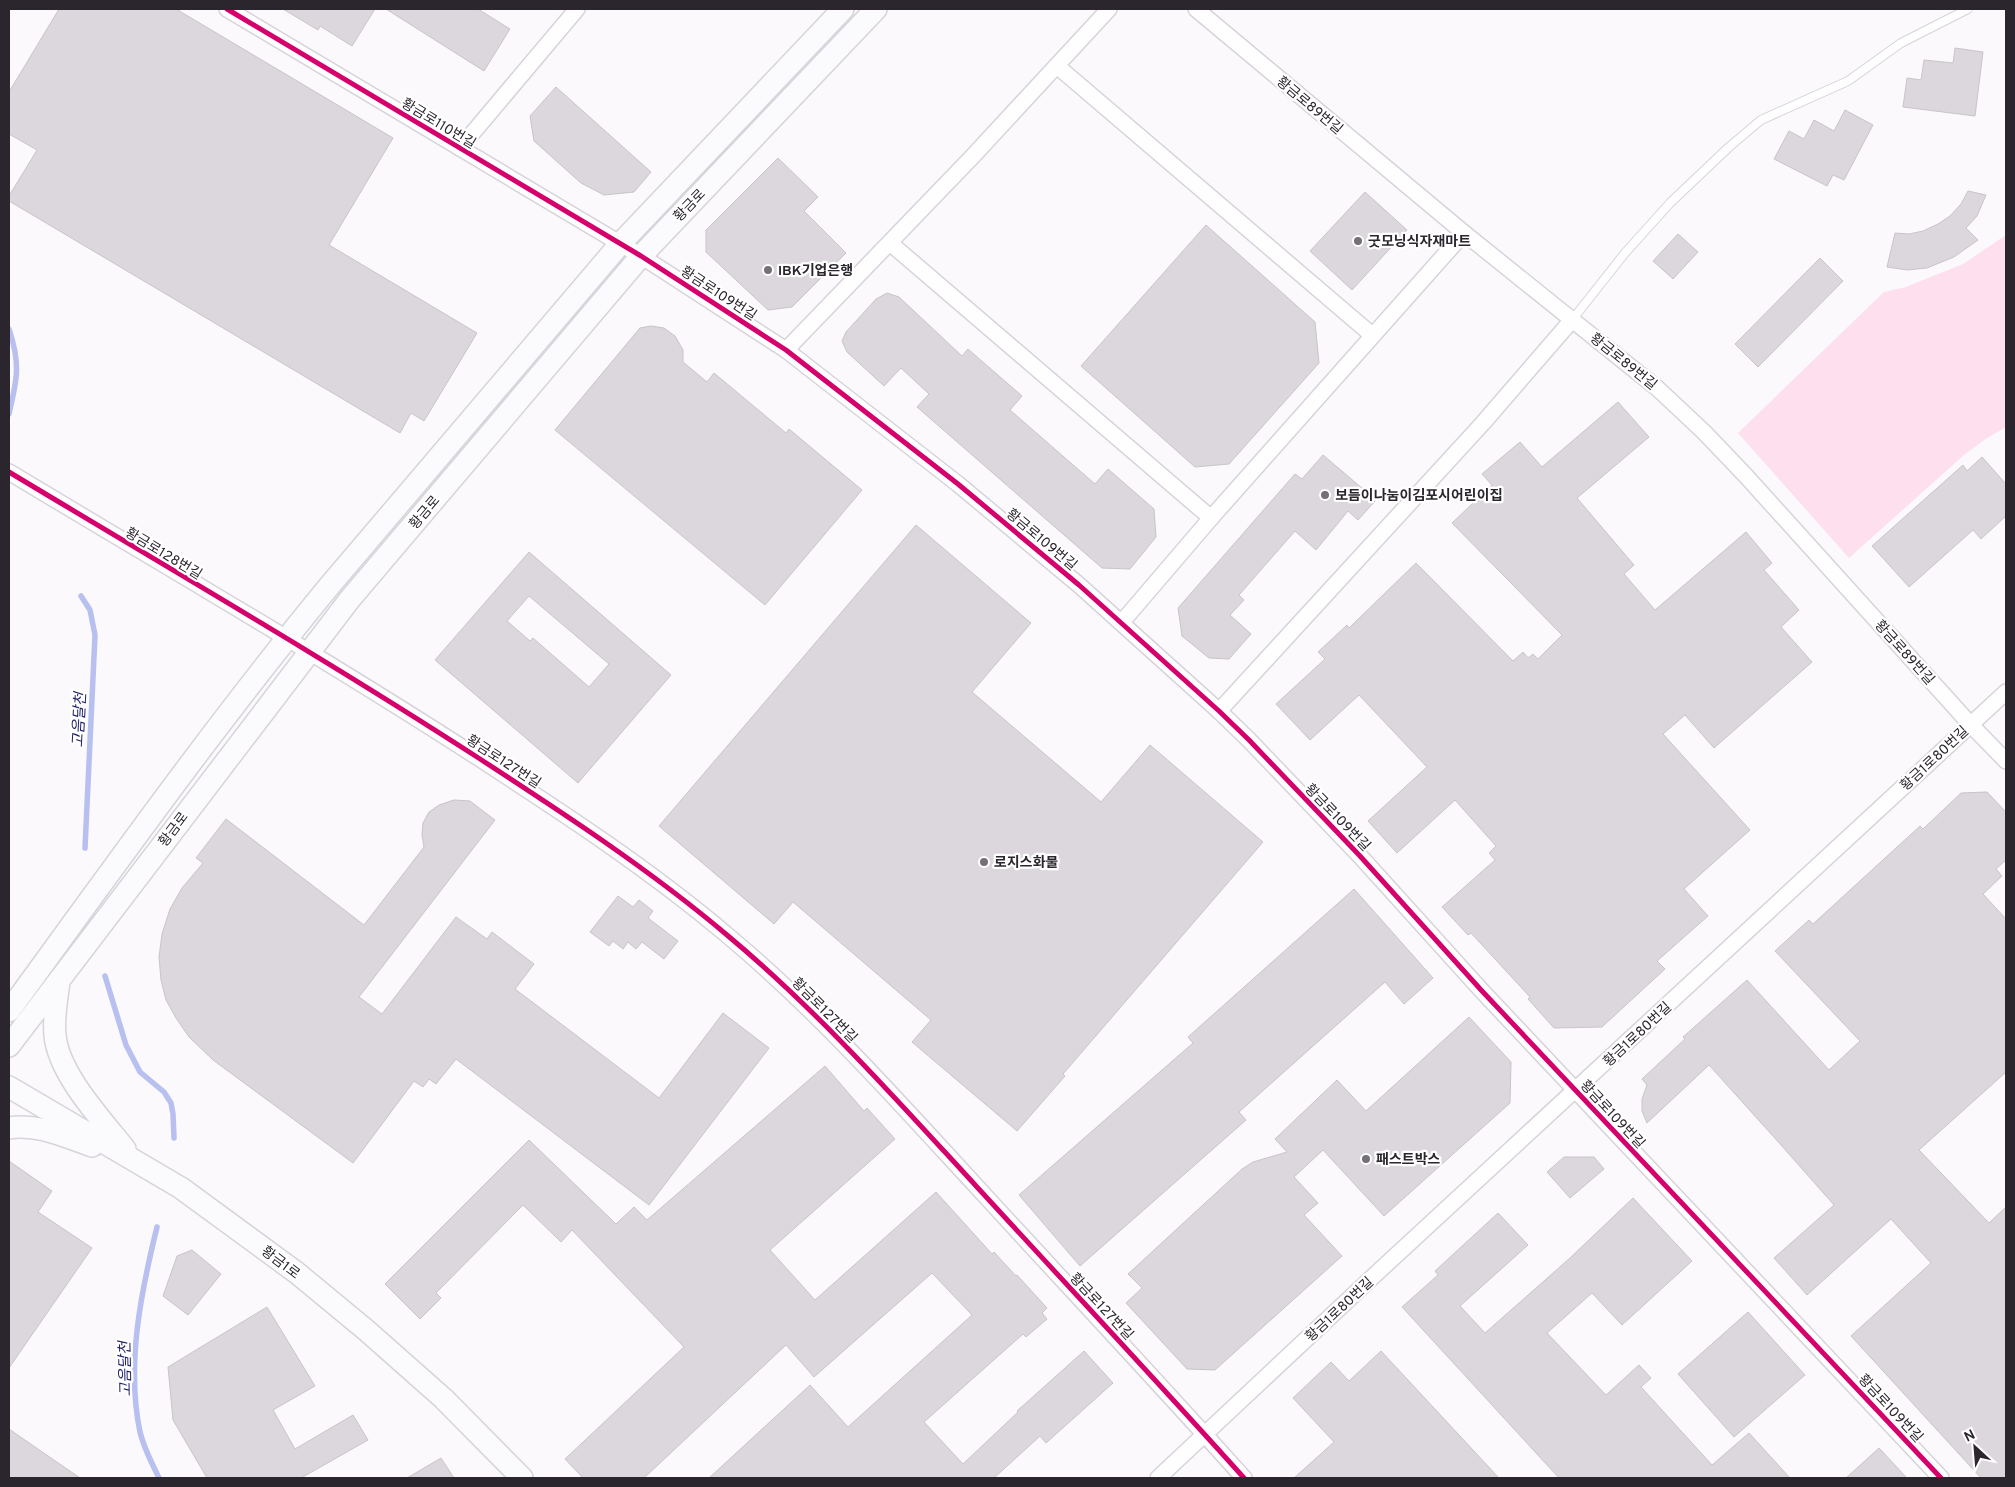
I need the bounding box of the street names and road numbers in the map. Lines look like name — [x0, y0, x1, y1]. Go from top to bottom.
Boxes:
street label: 황금로89번길 — [1273, 74, 1346, 139]
street label: 황금로110번길 — [398, 95, 479, 153]
street label: 황금로 — [671, 186, 710, 226]
street label: 황금로109번길 — [677, 263, 759, 325]
street label: 황금로89번길 — [1586, 330, 1660, 394]
street label: 황금로 — [406, 493, 444, 533]
street label: 황금로109번길 — [1002, 506, 1080, 575]
street label: 황금로128번길 — [122, 525, 205, 584]
street label: 황금로89번길 — [1870, 617, 1937, 689]
street label: 황금1로80번길 — [1897, 723, 1973, 795]
street label: 황금로127번길 — [463, 732, 544, 793]
street label: 황금로109번길 — [1301, 781, 1373, 855]
street label: 황금로 — [156, 809, 193, 850]
street label: 황금로127번길 — [788, 975, 860, 1047]
street label: 황금1로80번길 — [1600, 999, 1676, 1071]
street label: 황금로109번길 — [1576, 1077, 1648, 1153]
street label: 황금1로 — [257, 1243, 303, 1283]
street label: 황금로127번길 — [1066, 1270, 1136, 1344]
street label: 황금1로80번길 — [1302, 1274, 1378, 1346]
street label: 황금로109번길 — [1854, 1371, 1926, 1447]

